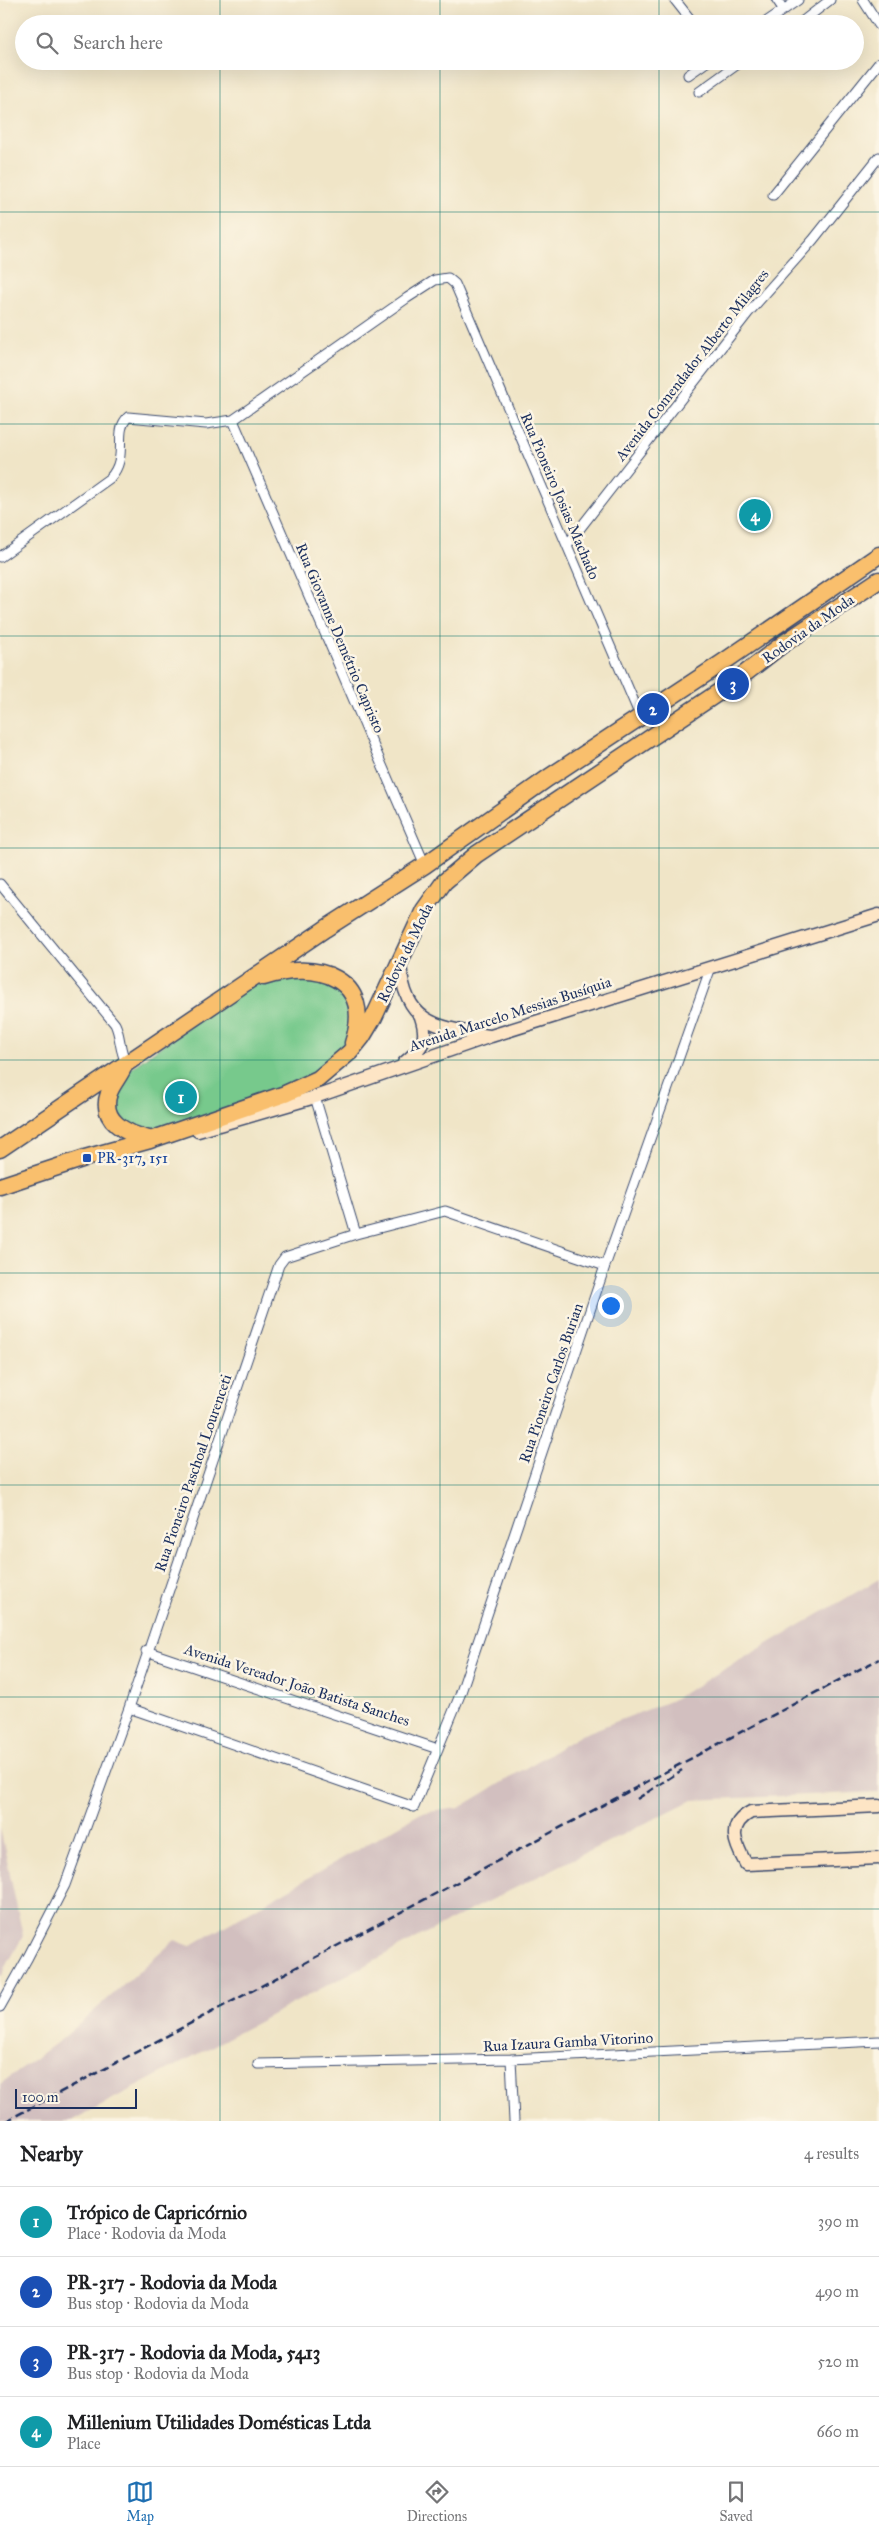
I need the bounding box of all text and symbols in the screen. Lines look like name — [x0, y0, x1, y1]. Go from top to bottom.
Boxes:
search box — [15, 15, 864, 70]
icon: search — [33, 29, 61, 57]
text: Search here — [73, 31, 163, 54]
street label: Avenida Comendador Alberto Milagres — [611, 266, 772, 465]
street label: Rua Pioneiro Josias Machado — [516, 410, 603, 583]
pin: 4 — [739, 496, 771, 534]
street label: Rua Giovanne Demétrio Capristo — [292, 540, 388, 736]
street label: Rodovia da Moda — [759, 590, 858, 667]
pin: 3 — [717, 665, 749, 703]
pin: 2 — [637, 690, 669, 728]
street label: Rodovia da Moda — [373, 900, 437, 1006]
street label: Avenida Marcelo Messias Busíquia — [406, 973, 614, 1057]
pin: 1 — [165, 1078, 197, 1116]
place label: PR-317, 151 — [97, 1149, 168, 1167]
marker: PR-317, 151 — [81, 1152, 93, 1164]
your location — [598, 1293, 624, 1319]
street label: Rua Pioneiro Carlos Burian — [515, 1301, 587, 1465]
street label: Rua Pioneiro Paschoal Lourenceti — [151, 1372, 235, 1574]
street label: Avenida Vereador João Batista Sanches — [181, 1640, 412, 1731]
street label: Rua Izaura Gamba Vitorino — [482, 2029, 654, 2055]
scale bar — [15, 2086, 138, 2109]
text: 100 m — [22, 2089, 59, 2106]
text: Nearby — [20, 2141, 83, 2167]
text: 4 results — [804, 2144, 859, 2163]
text: Trópico de Capricórnio — [67, 2201, 247, 2224]
text: 1 — [33, 2212, 39, 2231]
text: 390 m — [818, 2212, 859, 2231]
text: Place · Rodovia da Moda — [67, 2224, 226, 2243]
text: PR-317 - Rodovia da Moda — [67, 2271, 277, 2294]
text: 2 — [32, 2282, 40, 2301]
text: 490 m — [815, 2282, 859, 2301]
text: Bus stop · Rodovia da Moda — [67, 2294, 249, 2313]
text: PR-317 - Rodovia da Moda, 5413 — [67, 2341, 320, 2364]
text: 3 — [33, 2352, 39, 2371]
text: 520 m — [817, 2352, 859, 2371]
text: Bus stop · Rodovia da Moda — [67, 2364, 249, 2383]
text: Millenium Utilidades Domésticas Ltda — [67, 2411, 371, 2434]
text: 4 — [32, 2422, 40, 2441]
text: 660 m — [816, 2422, 859, 2441]
text: Place — [67, 2434, 101, 2453]
tab: Map — [126, 2478, 154, 2525]
tab: Directions — [407, 2478, 467, 2525]
tab: Saved — [720, 2478, 753, 2525]

